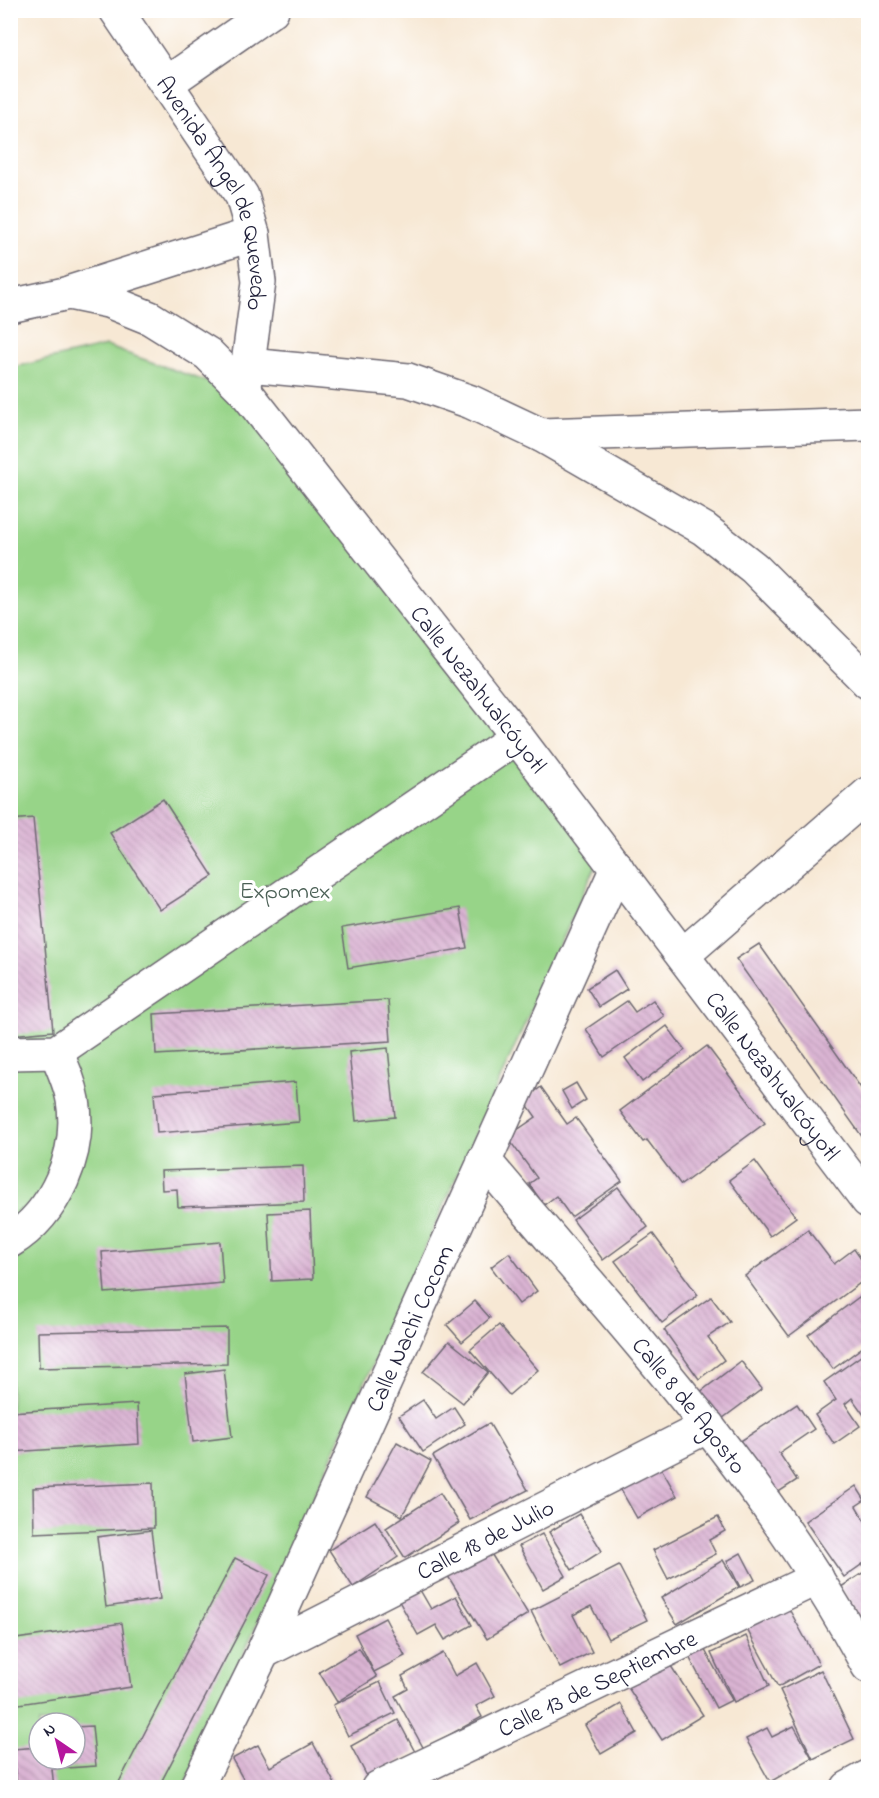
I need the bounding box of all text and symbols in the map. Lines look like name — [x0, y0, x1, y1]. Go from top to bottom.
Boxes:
street label: Avenida Ángel de Quevedo — [146, 70, 274, 313]
street label: Calle Nezahualcóyotl — [400, 599, 554, 782]
park label: Expomex — [240, 875, 330, 910]
street label: Calle Nezahualcóyotl — [695, 985, 847, 1170]
street label: Calle Nachi Cocom — [359, 1240, 465, 1418]
street label: Calle 8 de Agosto — [622, 1330, 754, 1483]
street label: Calle 18 de Julio — [411, 1492, 561, 1591]
street label: Calle 13 de Septiembre — [493, 1623, 704, 1748]
north arrow — [27, 1711, 87, 1771]
text: N — [38, 1717, 61, 1743]

